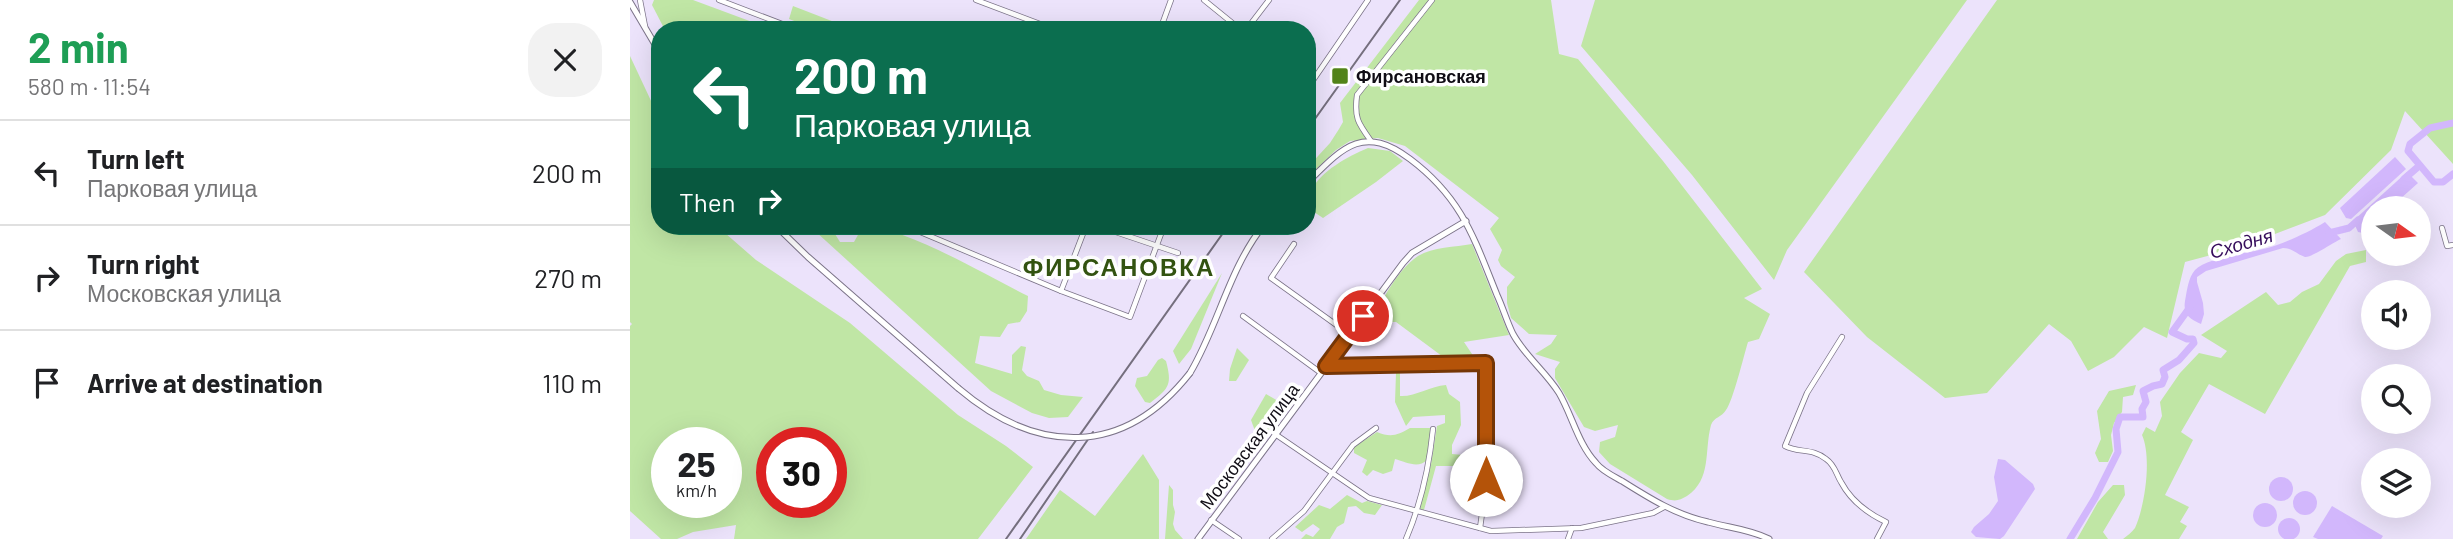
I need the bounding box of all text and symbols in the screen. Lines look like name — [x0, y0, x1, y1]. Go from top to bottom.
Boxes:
text: 2 min — [28, 21, 129, 71]
button: close — [528, 23, 602, 97]
text: 200 m — [794, 45, 928, 104]
icon: left — [679, 49, 770, 140]
place label: Фирсановская — [1356, 65, 1486, 87]
marker: Фирсановская — [1330, 66, 1350, 86]
text: 580 m · 11:54 — [28, 72, 151, 100]
text: Парковая улица — [794, 105, 1031, 143]
text: Turn left — [87, 143, 185, 174]
icon: left — [28, 154, 66, 192]
text: 200 m — [532, 157, 602, 188]
text: Парковая улица — [87, 174, 257, 202]
icon: right — [750, 182, 788, 220]
text: Then — [679, 186, 736, 217]
north arrow — [2361, 196, 2431, 266]
map controls — [2361, 196, 2431, 518]
water label: Сходня — [2207, 223, 2275, 263]
text: Turn right — [87, 248, 200, 279]
district label: ФИРСАНОВКА — [1023, 252, 1215, 281]
icon: right — [28, 259, 66, 297]
text: 270 m — [534, 262, 602, 293]
text: Московская улица — [87, 279, 281, 307]
button: sound — [2361, 280, 2431, 350]
pin — [1333, 286, 1393, 346]
icon: arrive — [1344, 297, 1382, 335]
icon: arrive — [28, 364, 66, 402]
button: search — [2361, 364, 2431, 434]
text: Arrive at destination — [87, 367, 323, 398]
text: 110 m — [542, 367, 602, 398]
street label: Московская улица — [1195, 378, 1304, 513]
speed limit sign: 30 — [756, 427, 847, 518]
text: 25 — [677, 442, 716, 484]
position arrow — [1449, 443, 1523, 517]
button: layers — [2361, 448, 2431, 518]
text: km/h — [676, 479, 717, 501]

